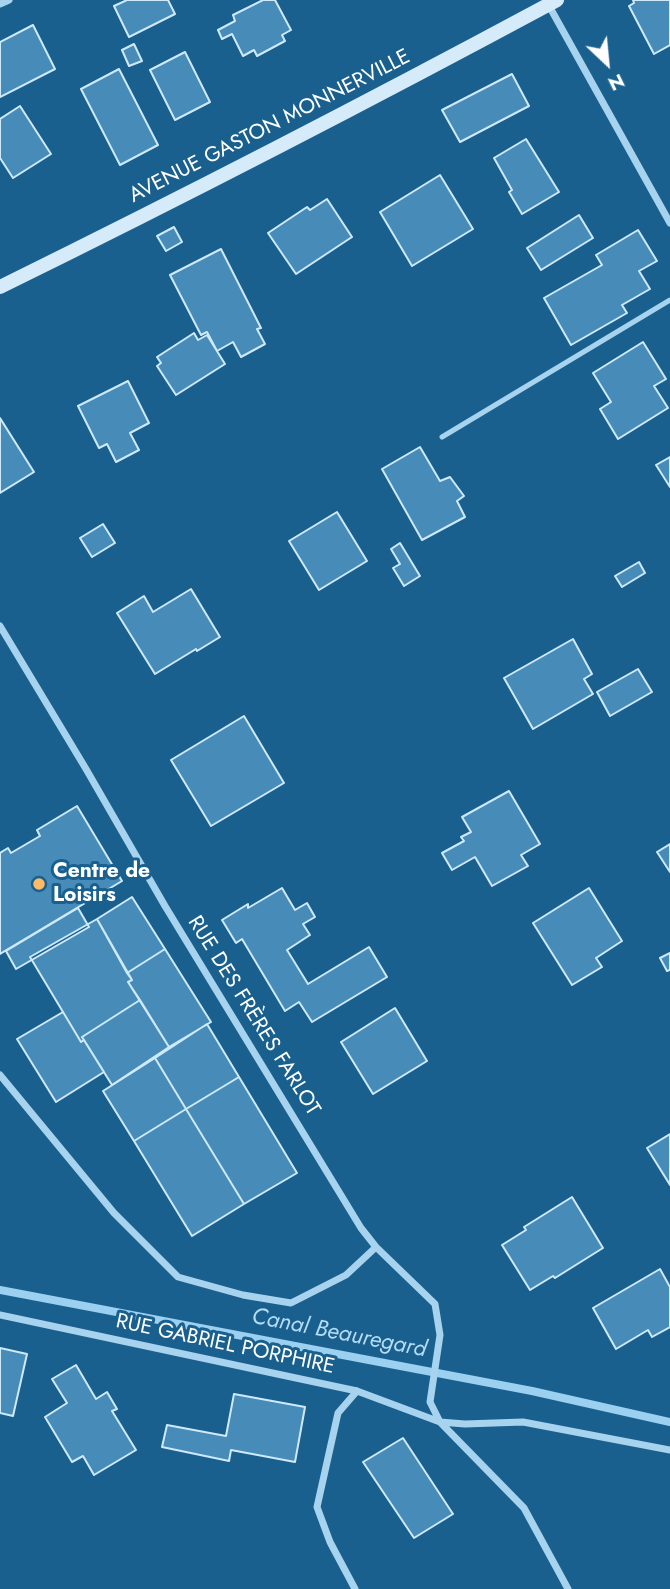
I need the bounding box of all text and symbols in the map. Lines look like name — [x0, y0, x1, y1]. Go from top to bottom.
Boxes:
north arrow — [572, 28, 642, 98]
street label: AVENUE GASTON MONNERVILLE — [125, 45, 415, 209]
text: N — [604, 67, 629, 98]
place label: Centre de Loisirs — [53, 859, 150, 909]
marker: Centre de Loisirs — [31, 876, 47, 892]
street label: RUE DES FRÈRES FARLOT — [181, 912, 325, 1120]
water label: Canal Beauregard — [249, 1304, 429, 1364]
street label: RUE GABRIEL PORPHIRE — [113, 1309, 337, 1381]

